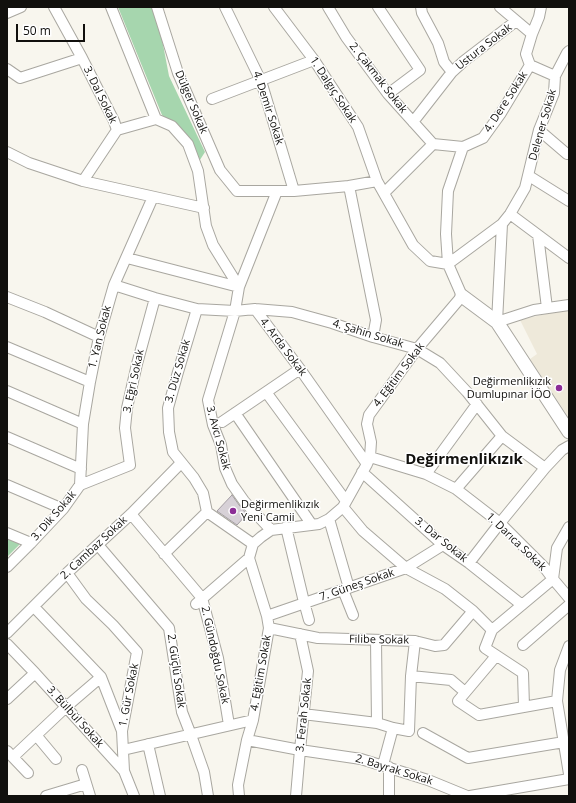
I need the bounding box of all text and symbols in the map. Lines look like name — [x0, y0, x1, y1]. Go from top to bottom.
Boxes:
scale bar — [18, 16, 87, 42]
street label: Ustura Sokak — [453, 21, 515, 73]
text: 50 m — [23, 22, 51, 39]
street label: 2. Çakmak Sokak — [346, 40, 410, 116]
street label: 1. Dalgıç Sokak — [307, 54, 359, 126]
street label: 3. Dal Sokak — [80, 64, 120, 126]
street label: Dülger Sokak — [172, 68, 210, 136]
street label: 4. Demir Sokak — [250, 69, 286, 147]
street label: 4. Dere Sokak — [481, 69, 531, 135]
street label: Delener Sokak — [526, 88, 560, 162]
street label: 1. Yan Sokak — [86, 304, 114, 370]
street label: 4. Arda Sokak — [257, 315, 309, 379]
street label: 4. Şahin Sokak — [331, 317, 405, 351]
street label: 3. Düz Sokak — [163, 338, 193, 404]
street label: 4. Eğitim Sokak — [371, 340, 427, 410]
street label: 3. Eğri Sokak — [121, 348, 147, 414]
place label: Değirmenlikızık Dumlupınar İÖO — [467, 375, 551, 401]
marker: Değirmenlikızık Dumlupınar İÖO — [554, 383, 564, 393]
street label: 3. Avcı Sokak — [203, 405, 233, 471]
district label: Değirmenlikızık — [405, 451, 523, 469]
street label: 3. Dik Sokak — [29, 488, 79, 544]
place label: Değirmenlikızık Yeni Camii — [241, 498, 319, 524]
marker: Değirmenlikızık Yeni Camii — [228, 506, 238, 516]
street label: 1. Darıca Sokak — [483, 510, 549, 574]
street label: 2. Cambaz Sokak — [58, 514, 130, 582]
street label: 3. Dar Sokak — [412, 515, 470, 565]
street label: 7. Güneş Sokak — [318, 566, 396, 604]
street label: 2. Gündoğdu Sokak — [198, 605, 232, 705]
street label: 2. Güçlü Sokak — [164, 633, 188, 709]
street label: Filibe Sokak — [349, 633, 409, 647]
street label: 4. Eğitim Sokak — [248, 634, 274, 712]
street label: 1. Gür Sokak — [116, 662, 142, 728]
street label: 3. Ferah Sokak — [294, 677, 314, 753]
street label: 3. Bülbül Sokak — [44, 684, 106, 750]
street label: 2. Bayrak Sokak — [354, 752, 434, 788]

